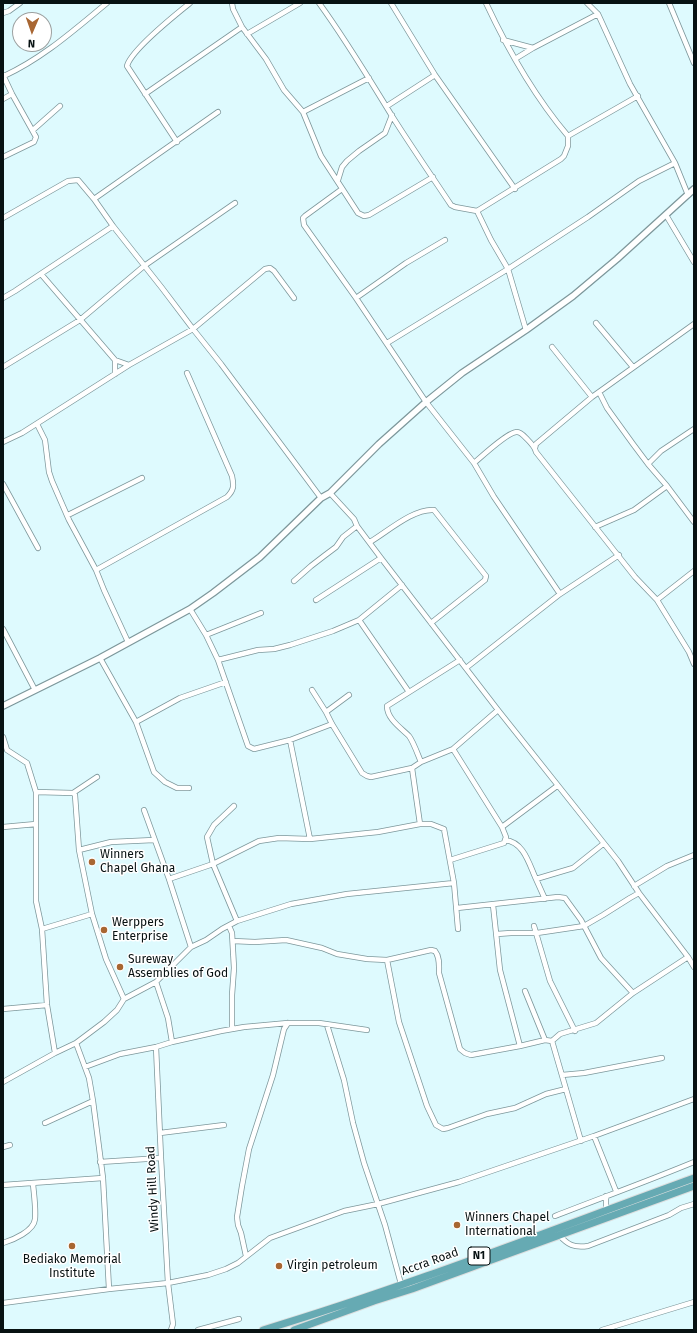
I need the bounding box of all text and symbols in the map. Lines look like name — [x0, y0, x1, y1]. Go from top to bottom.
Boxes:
north arrow — [12, 12, 52, 52]
text: N — [28, 37, 35, 50]
place label: Winners Chapel Ghana — [100, 848, 175, 876]
marker: Winners Chapel Ghana — [87, 857, 97, 867]
place label: Werppers Enterprise — [112, 916, 168, 944]
marker: Werppers Enterprise — [99, 925, 109, 935]
place label: Sureway Assemblies of God — [128, 953, 228, 981]
marker: Sureway Assemblies of God — [115, 962, 125, 972]
street label: Windy Hill Road — [144, 1146, 162, 1232]
place label: Winners Chapel International — [465, 1211, 549, 1239]
marker: Winners Chapel International — [452, 1220, 462, 1230]
marker: Bediako Memorial Institute — [67, 1241, 77, 1251]
street label: Accra Road — [399, 1245, 461, 1279]
road number: N1 — [468, 1247, 490, 1265]
place label: Bediako Memorial Institute — [23, 1253, 121, 1281]
place label: Virgin petroleum — [287, 1259, 378, 1273]
marker: Virgin petroleum — [274, 1261, 284, 1271]

